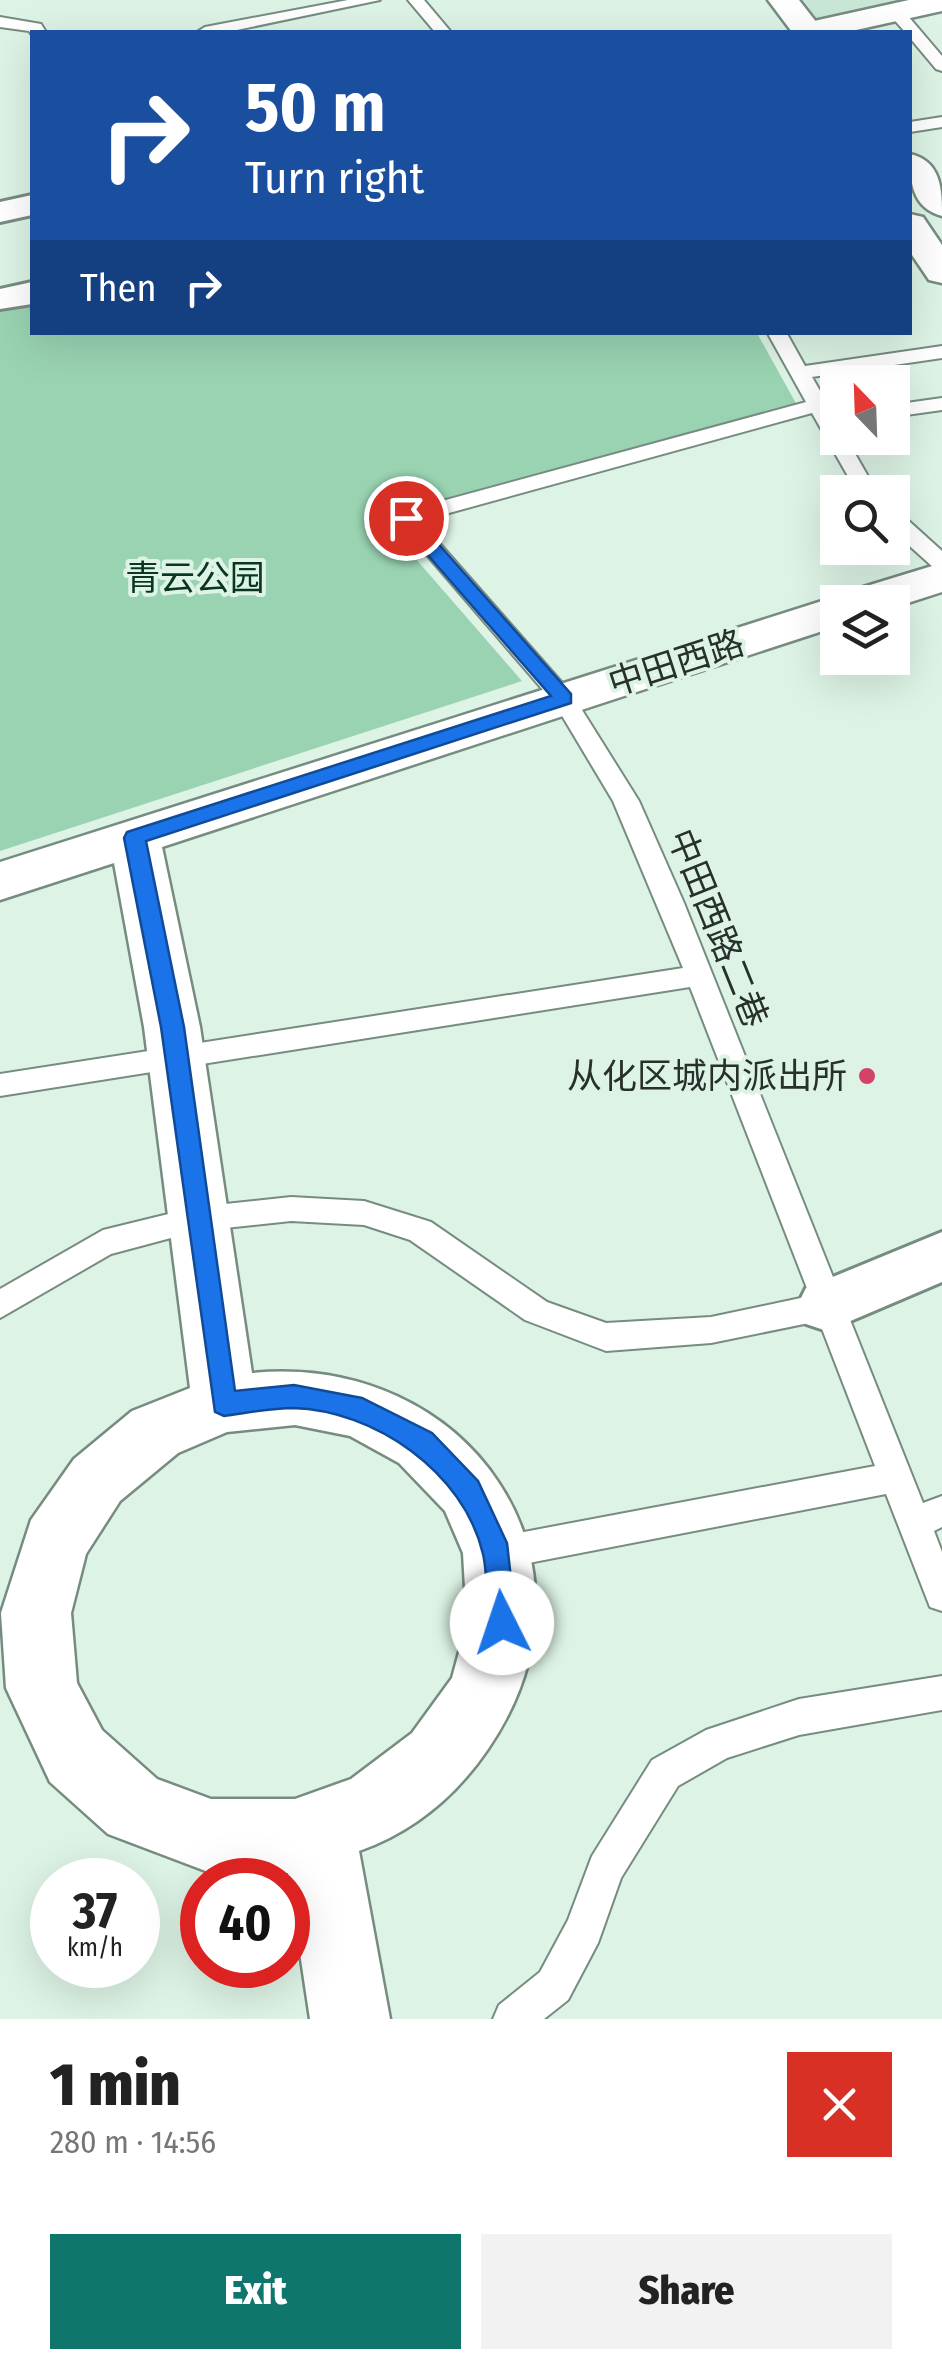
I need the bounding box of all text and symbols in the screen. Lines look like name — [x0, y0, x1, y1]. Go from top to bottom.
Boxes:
text: 50 m — [245, 66, 386, 150]
icon: right — [80, 70, 210, 200]
text: Turn right — [245, 151, 424, 205]
icon: right — [176, 260, 231, 315]
text: Then — [80, 265, 156, 311]
north arrow — [820, 365, 910, 455]
map controls — [820, 365, 910, 675]
button: search — [820, 475, 910, 565]
pin — [364, 476, 449, 561]
icon: arrive — [379, 491, 434, 546]
park label: 青云公园 — [125, 557, 265, 599]
button: layers — [820, 585, 910, 675]
street label: 中田西路 — [603, 621, 749, 705]
street label: 中田西路二巷 — [659, 823, 777, 1033]
place label: 从化区城内派出所 — [567, 1055, 847, 1097]
marker: 从化区城内派出所 — [856, 1065, 878, 1087]
position arrow — [450, 1571, 554, 1675]
speed limit sign: 40 — [180, 1858, 310, 1988]
text: 37 — [73, 1881, 117, 1941]
text: km/h — [67, 1933, 123, 1963]
text: 1 min — [50, 2049, 181, 2121]
button: close — [787, 2052, 892, 2157]
text: 280 m · 14:56 — [50, 2123, 216, 2161]
button: Exit — [50, 2234, 461, 2349]
button: Share — [481, 2234, 892, 2349]

